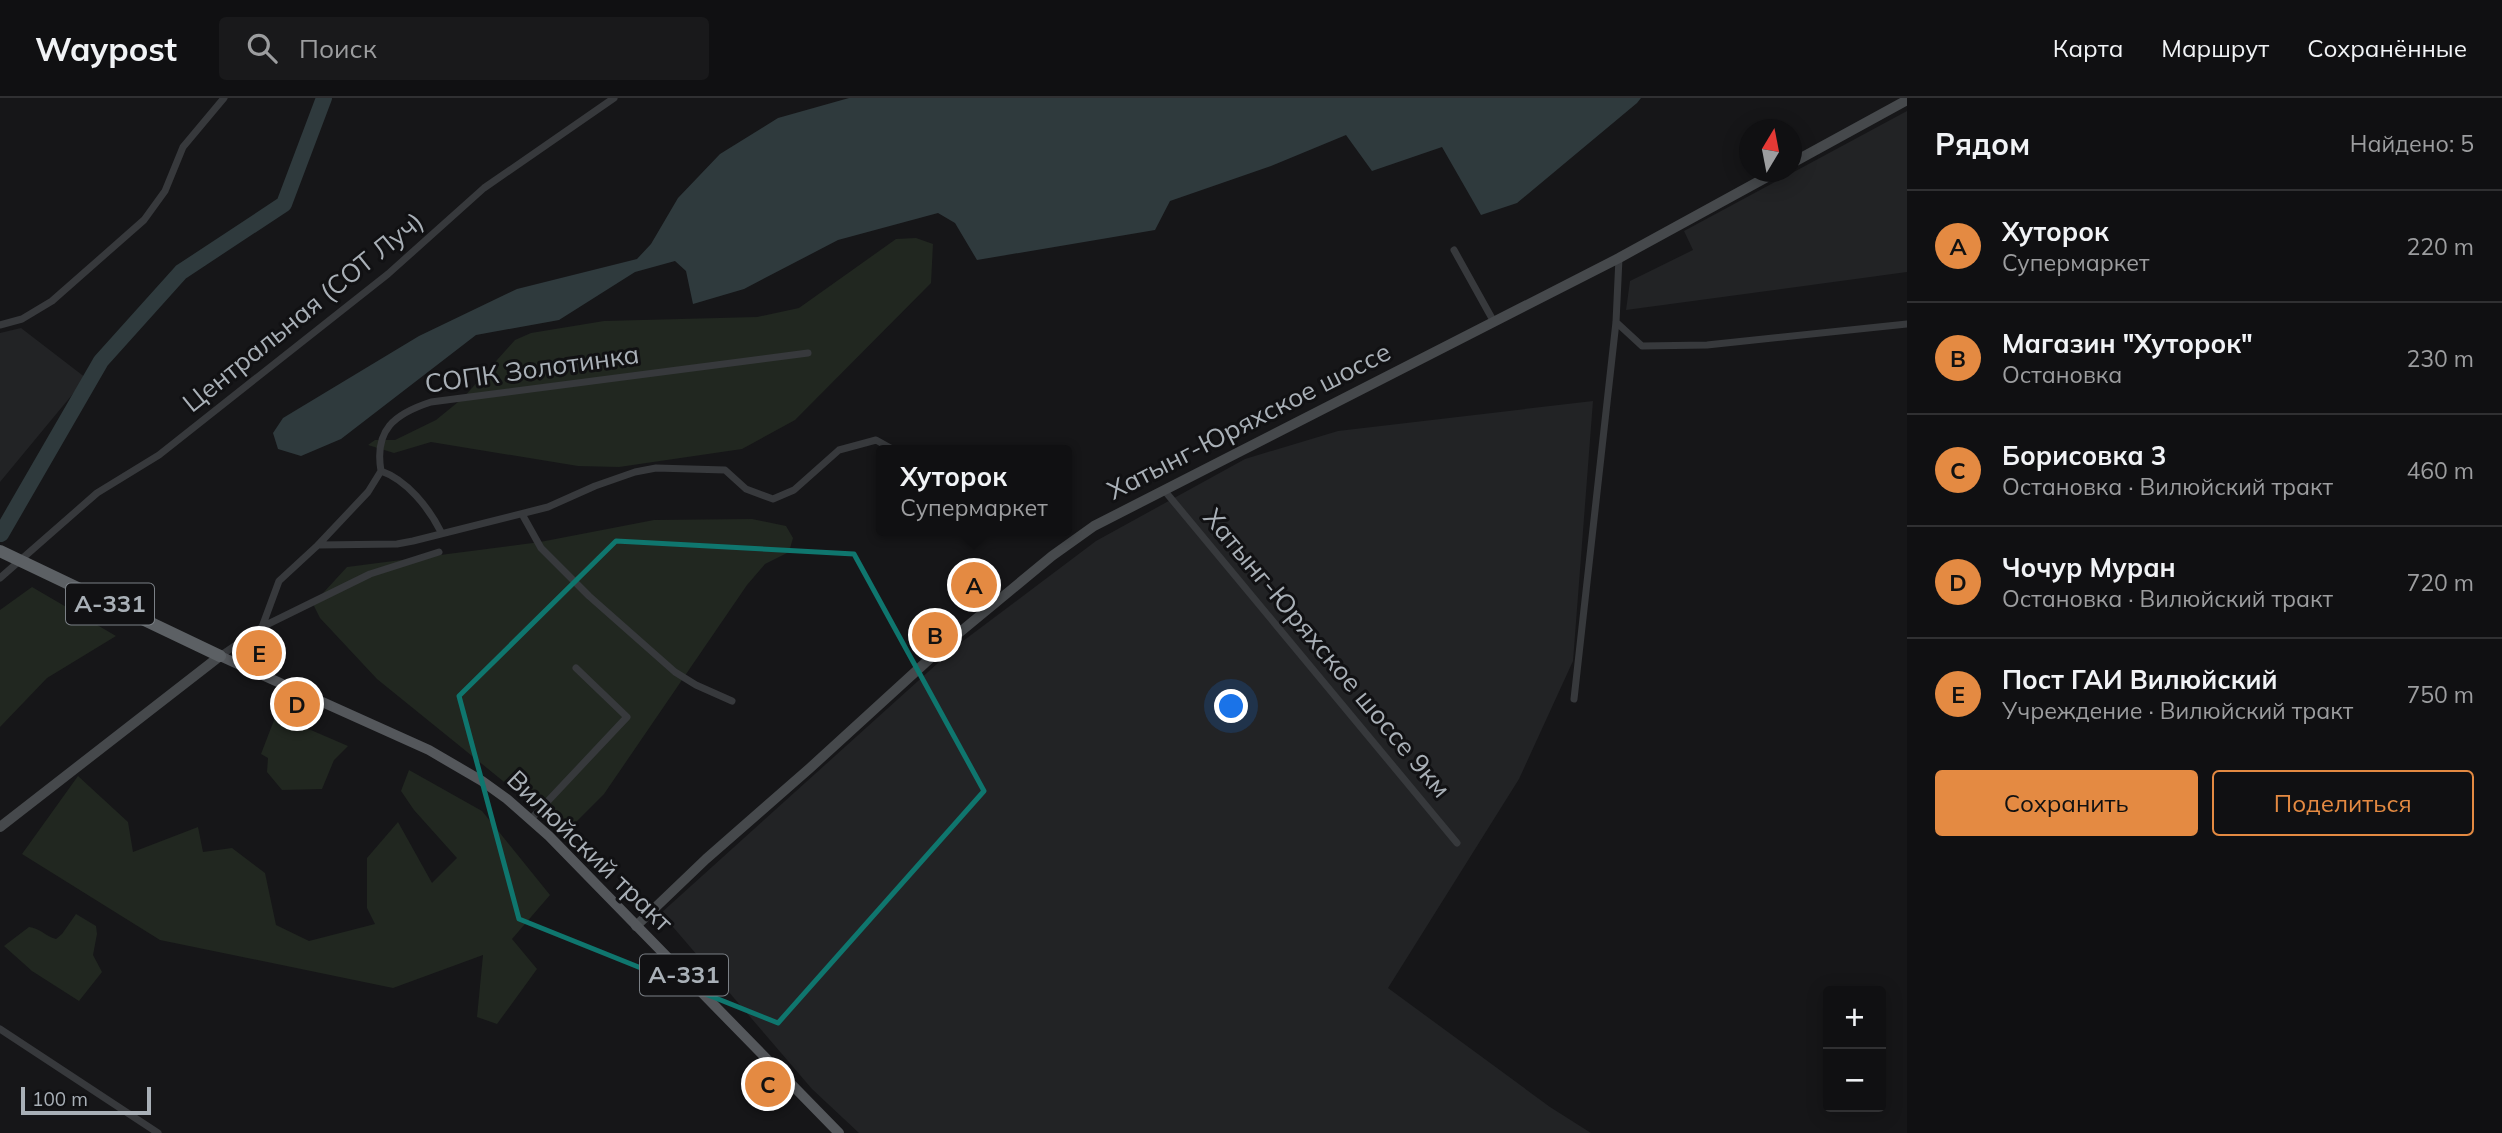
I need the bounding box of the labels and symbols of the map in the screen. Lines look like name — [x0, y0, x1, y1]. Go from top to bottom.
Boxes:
north arrow — [1739, 119, 1802, 182]
street label: Центральная (СОТ Луч) — [176, 204, 430, 419]
street label: Хатынг-Юряхское шоссе — [1102, 335, 1396, 506]
street label: СОПК Золотинка — [423, 337, 641, 400]
street label: Хатынг-Юряхское шоссе 9км — [1197, 501, 1458, 804]
pin: A — [951, 559, 997, 611]
road number: А-331 — [66, 584, 154, 624]
pin: B — [912, 609, 958, 661]
pin: E — [236, 627, 282, 679]
pin: D — [274, 678, 320, 730]
your location — [1214, 689, 1248, 723]
street label: Вилюйский тракт — [500, 763, 681, 939]
road number: А-331 — [640, 954, 728, 996]
pin: C — [745, 1058, 791, 1110]
scale bar — [21, 1084, 150, 1116]

